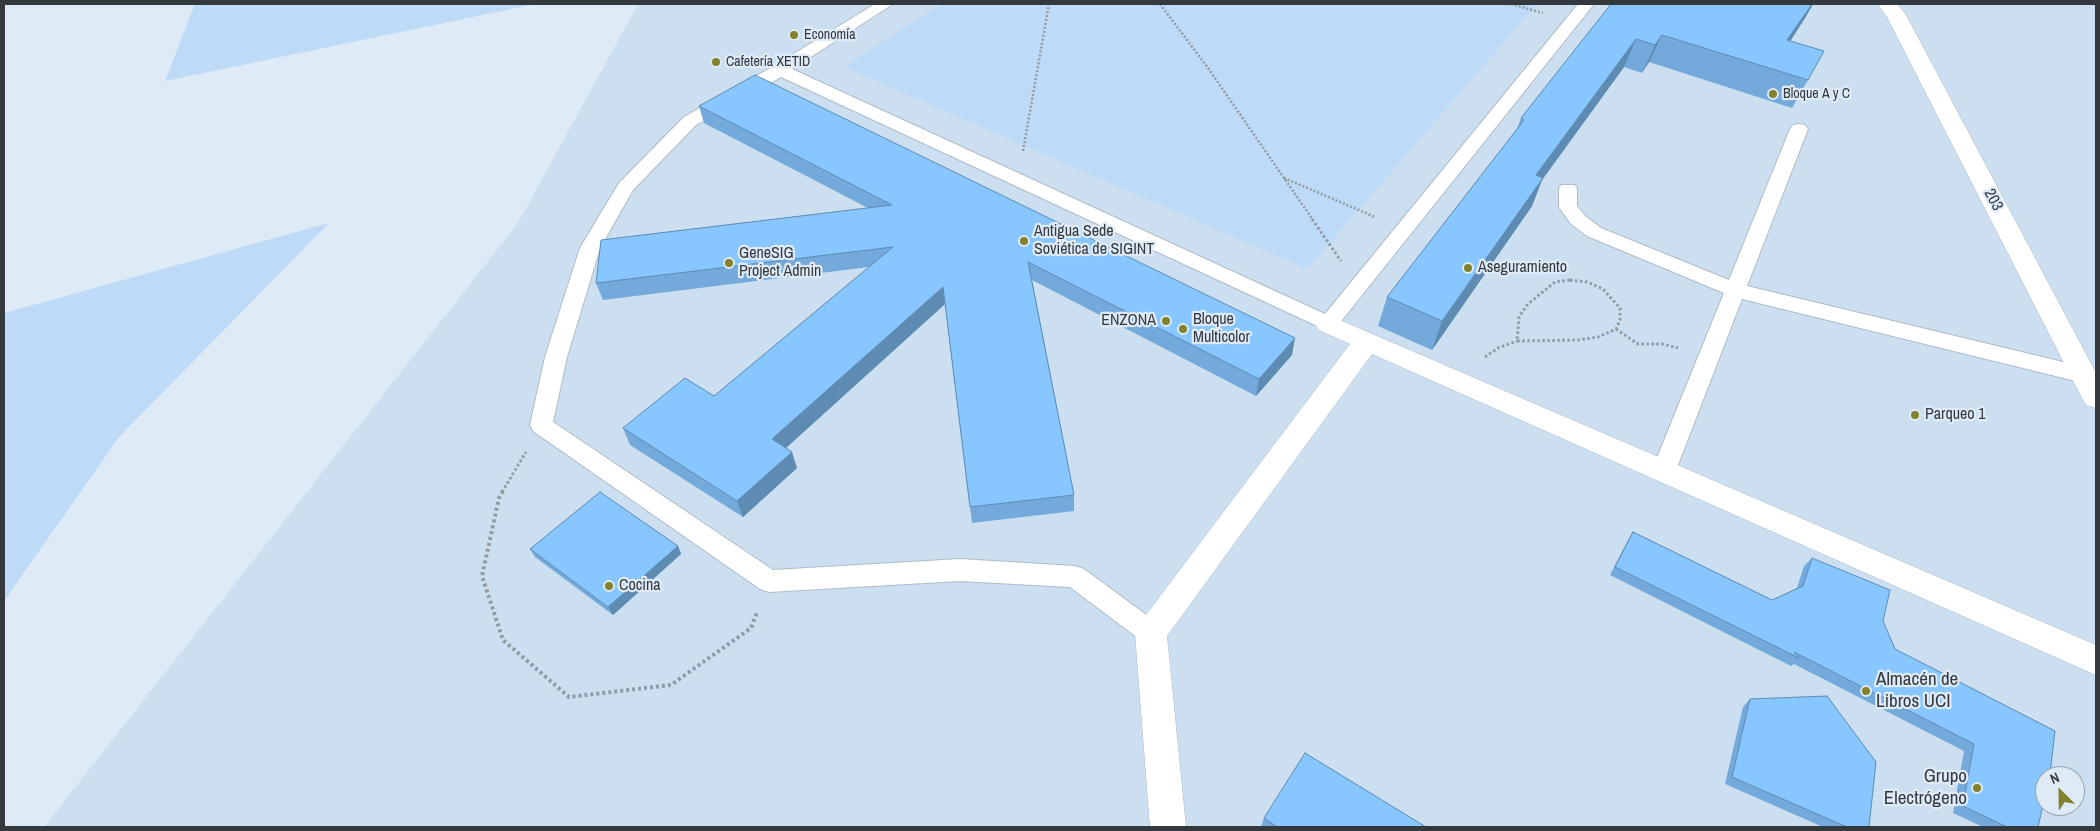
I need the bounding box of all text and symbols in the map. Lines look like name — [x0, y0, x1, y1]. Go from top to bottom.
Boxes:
place label: Economía — [804, 27, 856, 43]
marker: Economía — [788, 29, 800, 41]
place label: Cafetería XETID — [726, 54, 810, 70]
marker: Cafetería XETID — [710, 56, 722, 68]
place label: Bloque A y C — [1783, 86, 1850, 102]
marker: Bloque A y C — [1767, 88, 1779, 100]
street label: 203 — [1979, 186, 2007, 214]
place label: Antigua Sede Soviética de SIGINT — [1034, 222, 1154, 260]
marker: Antigua Sede Soviética de SIGINT — [1018, 235, 1030, 247]
place label: GeneSIG Project Admin — [739, 244, 821, 282]
marker: GeneSIG Project Admin — [723, 257, 735, 269]
place label: Aseguramiento — [1478, 258, 1567, 278]
marker: Aseguramiento — [1462, 262, 1474, 274]
place label: Bloque Multicolor — [1193, 310, 1250, 348]
place label: ENZONA — [1101, 311, 1156, 331]
marker: ENZONA — [1160, 315, 1172, 327]
marker: Bloque Multicolor — [1177, 323, 1189, 335]
place label: Parqueo 1 — [1925, 405, 1986, 425]
marker: Parqueo 1 — [1909, 409, 1921, 421]
place label: Cocina — [619, 576, 661, 596]
marker: Cocina — [603, 580, 615, 592]
place label: Almacén de Libros UCI — [1876, 669, 1958, 713]
marker: Almacén de Libros UCI — [1860, 685, 1872, 697]
place label: Grupo Electrógeno — [1884, 766, 1967, 810]
north arrow — [2035, 766, 2085, 816]
text: N — [2047, 768, 2062, 788]
marker: Grupo Electrógeno — [1971, 782, 1983, 794]

